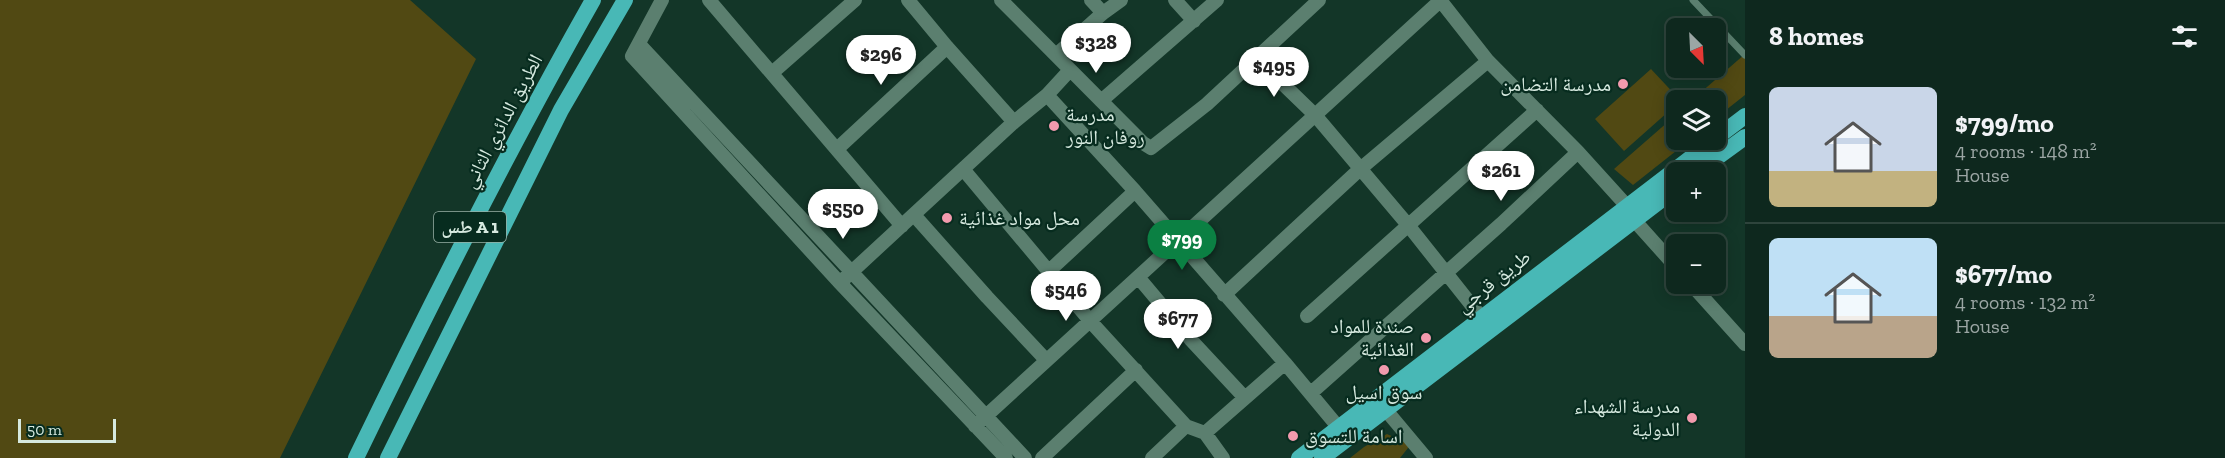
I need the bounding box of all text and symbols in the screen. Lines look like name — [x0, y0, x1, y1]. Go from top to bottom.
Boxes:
north arrow — [1666, 18, 1726, 78]
map controls — [1666, 18, 1726, 294]
text: 8 homes — [1769, 20, 1864, 52]
icon: filters — [2168, 20, 2201, 53]
pin: $328 — [1060, 23, 1132, 74]
text: $328 — [1075, 30, 1117, 54]
pin: $296 — [845, 35, 917, 86]
text: $296 — [860, 42, 902, 66]
pin: $495 — [1238, 47, 1310, 98]
street label: الطريق الدائري الثاني — [457, 50, 551, 194]
text: $495 — [1253, 54, 1295, 78]
place label: مدرسة التضامن — [1500, 72, 1611, 96]
marker: مدرسة التضامن — [1616, 77, 1630, 91]
button: layers — [1666, 90, 1726, 150]
place label: مدرسة روفان النور — [1065, 102, 1145, 149]
text: $799/mo — [1955, 107, 2054, 139]
icon: home — [1817, 111, 1889, 183]
marker: مدرسة روفان النور — [1047, 119, 1061, 133]
text: 4 rooms · 148 m² — [1955, 139, 2097, 163]
pin: $261 — [1465, 151, 1537, 202]
text: $261 — [1481, 158, 1521, 182]
button: + — [1666, 162, 1726, 222]
text: House — [1955, 163, 2009, 187]
pin: $550 — [807, 189, 879, 240]
text: $550 — [822, 196, 864, 220]
place label: محل مواد غذائية — [959, 206, 1080, 230]
marker: محل مواد غذائية — [940, 211, 954, 225]
road number: طس A 1 — [434, 212, 506, 242]
pin: $799 — [1146, 220, 1218, 271]
text: $799 — [1161, 227, 1203, 251]
button: − — [1666, 234, 1726, 294]
street label: طريق قرجي — [1451, 244, 1538, 321]
text: $677/mo — [1955, 258, 2052, 290]
icon: home — [1817, 262, 1889, 334]
pin: $546 — [1030, 271, 1102, 322]
text: $546 — [1045, 278, 1087, 302]
text: 4 rooms · 132 m² — [1955, 290, 2095, 314]
pin: $677 — [1142, 299, 1214, 350]
text: $677 — [1158, 306, 1198, 330]
place label: صندة للمواد الغذائية — [1330, 314, 1414, 361]
text: House — [1955, 314, 2009, 338]
marker: صندة للمواد الغذائية — [1419, 331, 1433, 345]
marker: سوق اسيل — [1377, 363, 1391, 377]
place label: سوق اسيل — [1346, 380, 1422, 404]
place label: مدرسة الشهداء الدولية — [1574, 394, 1680, 441]
marker: مدرسة الشهداء الدولية — [1685, 411, 1699, 425]
scale bar — [18, 416, 116, 444]
text: 50 m — [27, 420, 62, 439]
place label: اسامة للتسوق — [1305, 424, 1403, 448]
marker: اسامة للتسوق — [1286, 429, 1300, 443]

